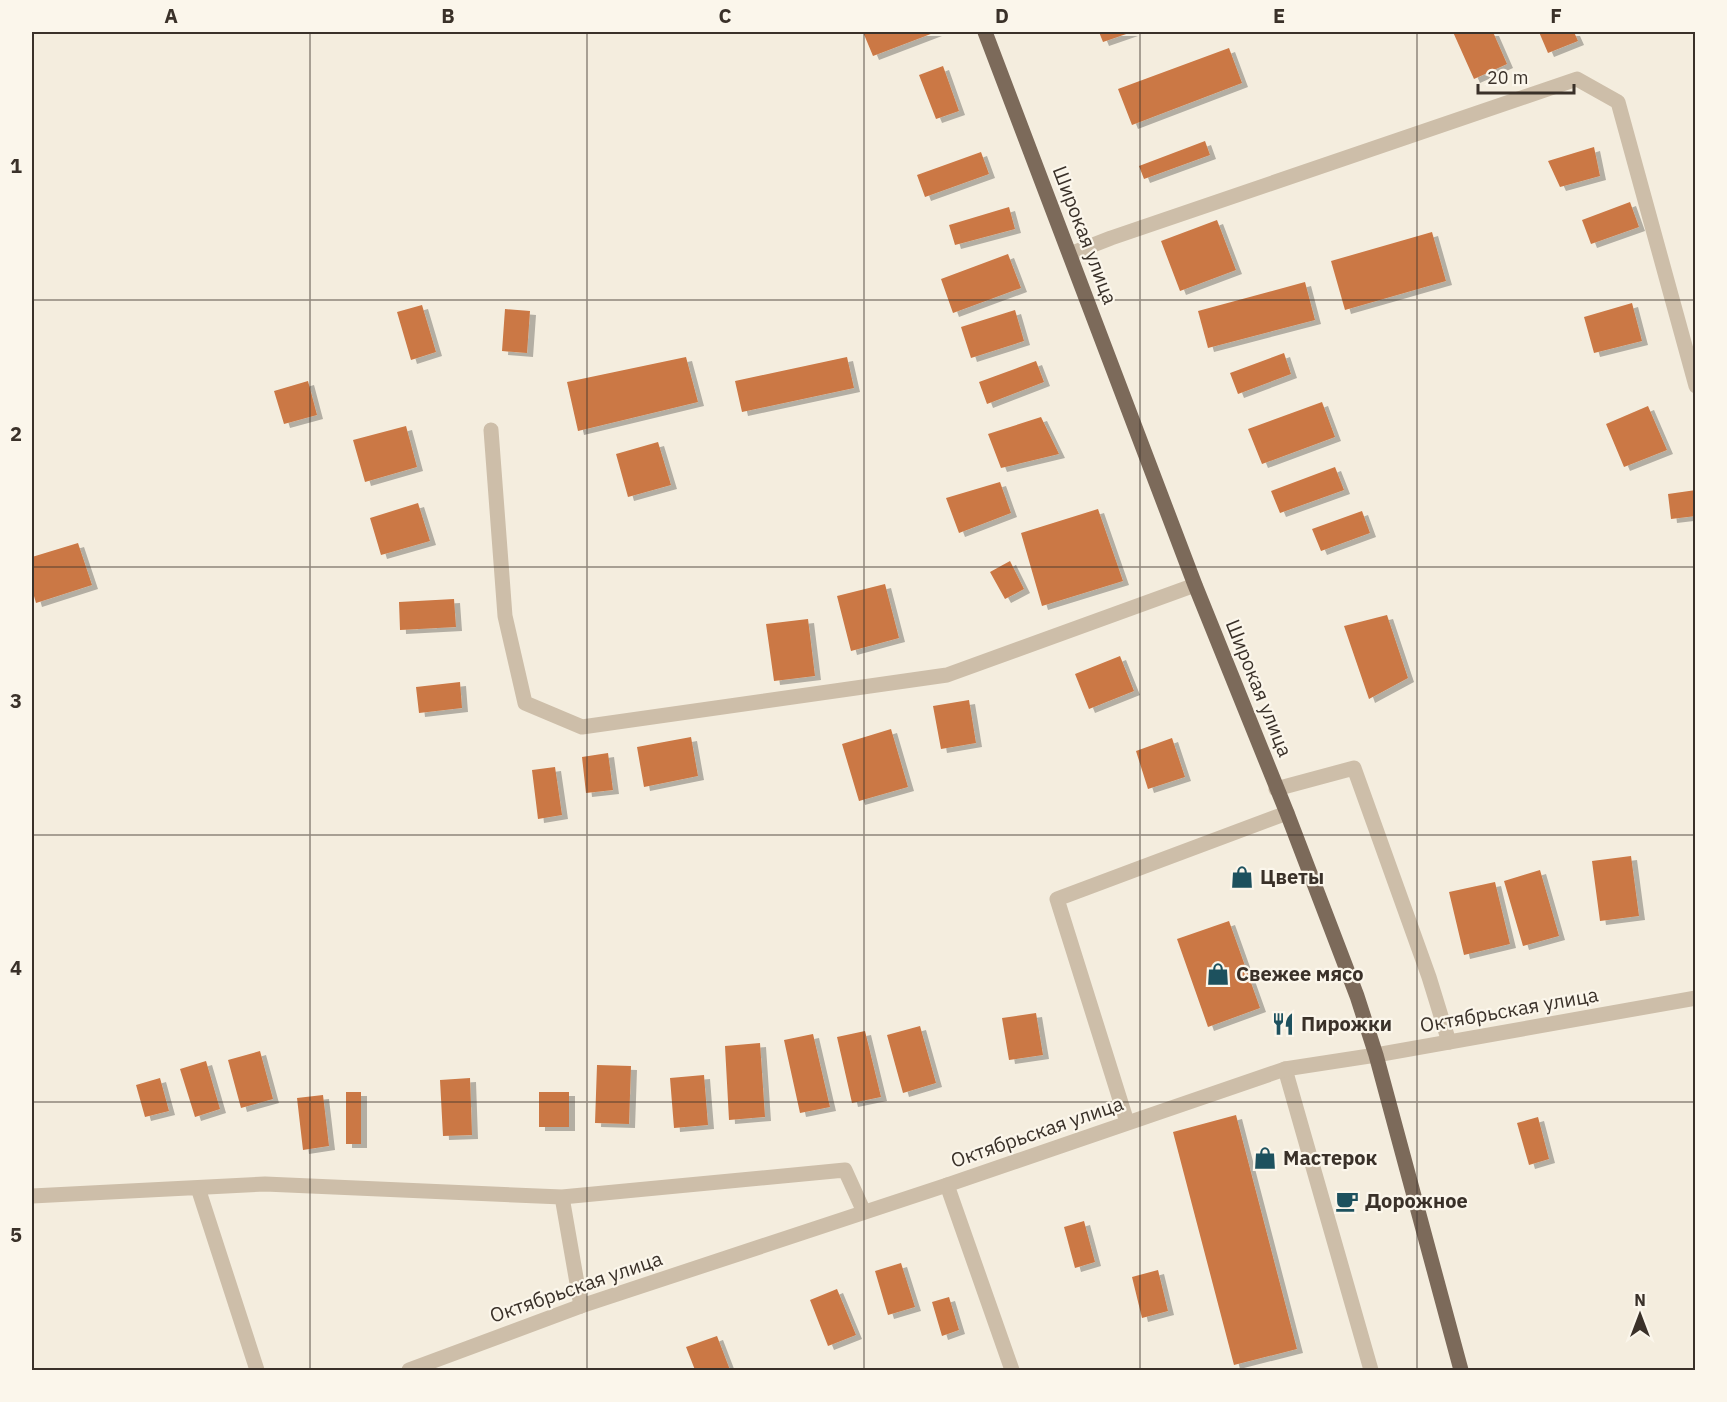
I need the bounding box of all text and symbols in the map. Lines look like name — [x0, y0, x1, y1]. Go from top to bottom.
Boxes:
text: A — [164, 2, 178, 29]
text: B — [441, 2, 455, 29]
text: C — [718, 2, 732, 29]
text: D — [995, 2, 1009, 29]
text: E — [1273, 2, 1285, 29]
text: F — [1550, 2, 1562, 29]
scale bar — [1478, 57, 1574, 95]
text: 20 m — [1487, 66, 1529, 89]
text: 1 — [10, 152, 22, 179]
street label: Широкая улица — [1047, 162, 1124, 308]
text: 2 — [10, 420, 22, 447]
street label: Широкая улица — [1220, 615, 1299, 761]
text: 3 — [10, 687, 22, 714]
place label: Цветы — [1260, 863, 1324, 890]
shop icon: Цветы — [1229, 864, 1255, 890]
text: 4 — [10, 954, 22, 981]
place label: Свежее мясо — [1236, 960, 1364, 987]
shop icon: Свежее мясо — [1205, 961, 1231, 987]
street label: Октябрьская улица — [1418, 980, 1601, 1038]
place label: Пирожки — [1301, 1010, 1392, 1037]
restaurant icon: Пирожки — [1270, 1011, 1296, 1037]
street label: Октябрьская улица — [947, 1089, 1127, 1174]
place label: Мастерок — [1283, 1144, 1378, 1171]
shop icon: Мастерок — [1252, 1145, 1278, 1171]
place label: Дорожное — [1365, 1187, 1468, 1214]
cafe icon: Дорожное — [1334, 1188, 1360, 1214]
text: 5 — [10, 1221, 22, 1248]
street label: Октябрьская улица — [486, 1244, 666, 1329]
north arrow — [1610, 1285, 1670, 1345]
text: N — [1634, 1290, 1646, 1310]

